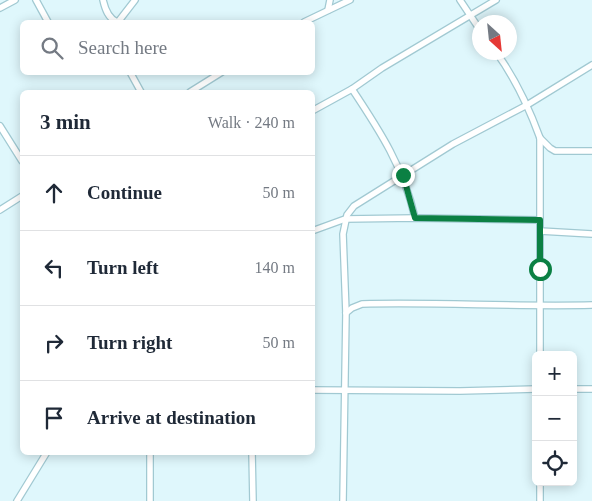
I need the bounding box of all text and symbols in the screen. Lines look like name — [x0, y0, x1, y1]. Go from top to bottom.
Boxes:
north arrow — [472, 15, 517, 60]
search box — [20, 20, 315, 75]
icon: search — [38, 34, 66, 62]
text: Search here — [78, 37, 167, 58]
text: 3 min — [40, 110, 91, 134]
text: Walk · 240 m — [208, 114, 295, 131]
route end — [392, 164, 415, 187]
icon: ahead — [40, 179, 68, 207]
text: Continue — [87, 182, 162, 203]
text: 50 m — [263, 184, 295, 201]
icon: left — [40, 254, 68, 282]
text: Turn left — [87, 257, 159, 278]
route start — [529, 258, 552, 281]
text: 140 m — [255, 259, 295, 276]
icon: right — [40, 329, 68, 357]
text: Turn right — [87, 332, 172, 353]
text: 50 m — [263, 334, 295, 351]
map controls — [532, 351, 577, 486]
button: + — [532, 351, 577, 396]
button: − — [532, 396, 577, 441]
icon: arrive — [40, 404, 68, 432]
text: Arrive at destination — [87, 407, 256, 428]
button: locate — [532, 441, 577, 486]

